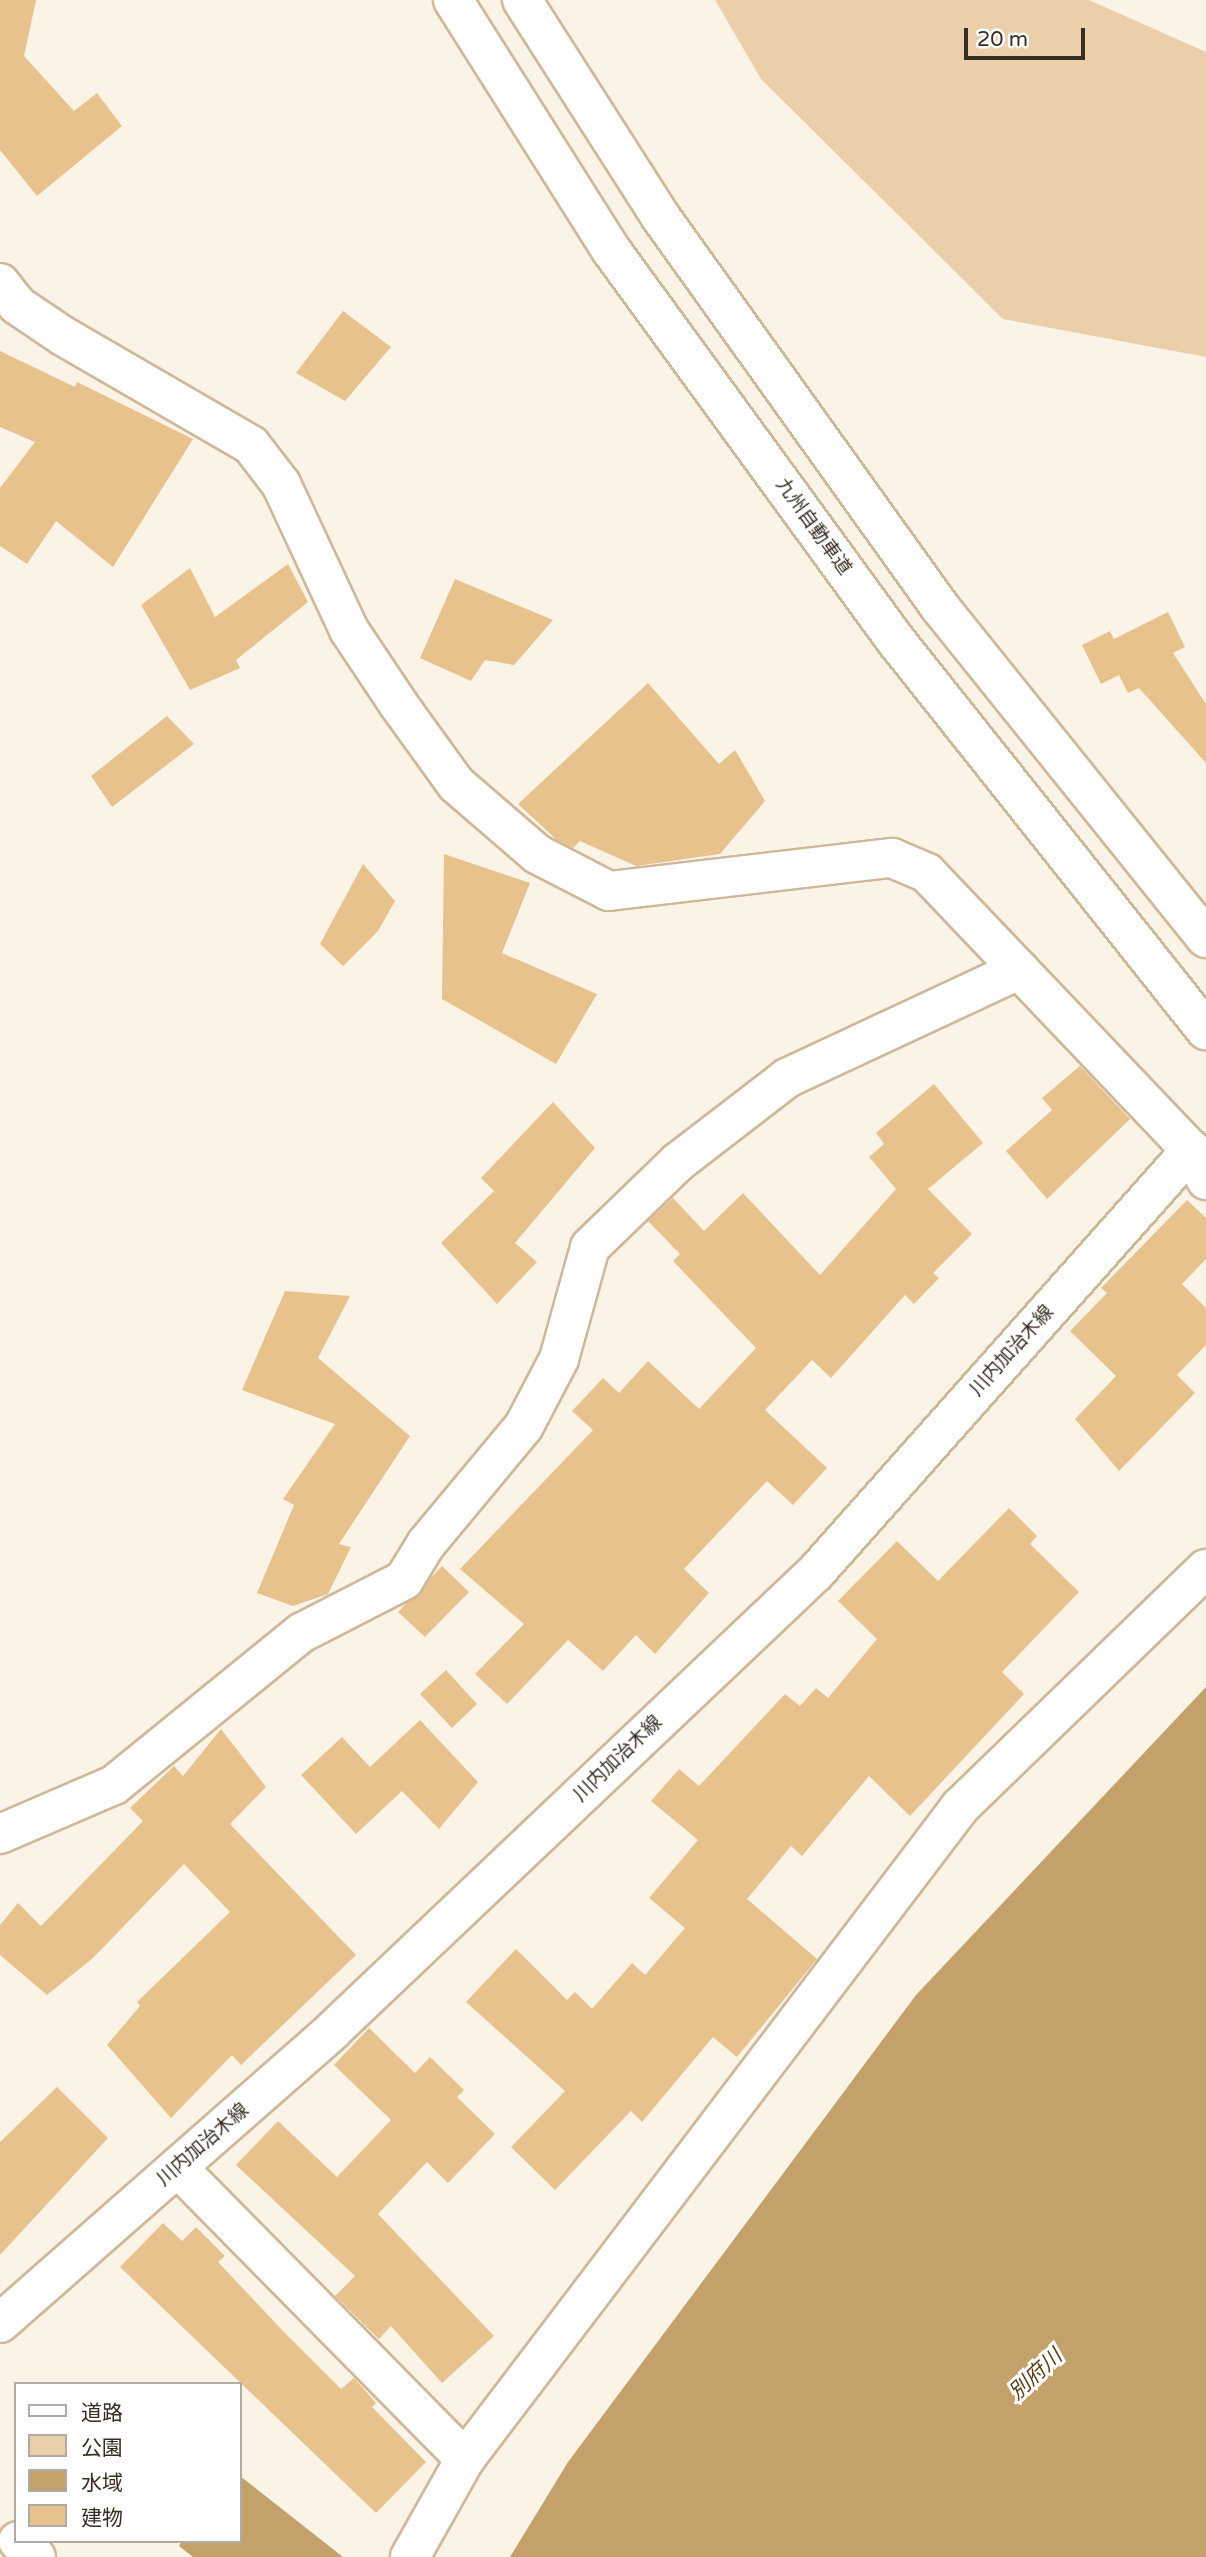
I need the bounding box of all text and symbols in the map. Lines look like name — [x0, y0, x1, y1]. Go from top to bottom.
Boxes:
scale bar — [968, 14, 1089, 58]
text: 20 m — [977, 27, 1028, 52]
street label: 九州自動車道 — [770, 474, 856, 580]
street label: 川内加治木線 — [965, 1301, 1059, 1401]
street label: 川内加治木線 — [569, 1711, 667, 1807]
street label: 川内加治木線 — [153, 2099, 253, 2191]
water label: 別府川 — [1004, 2344, 1068, 2406]
legend — [14, 2382, 242, 2543]
text: 道路 — [81, 2401, 123, 2426]
text: 公園 — [81, 2436, 123, 2461]
text: 水域 — [81, 2471, 123, 2496]
text: 建物 — [81, 2506, 123, 2531]

